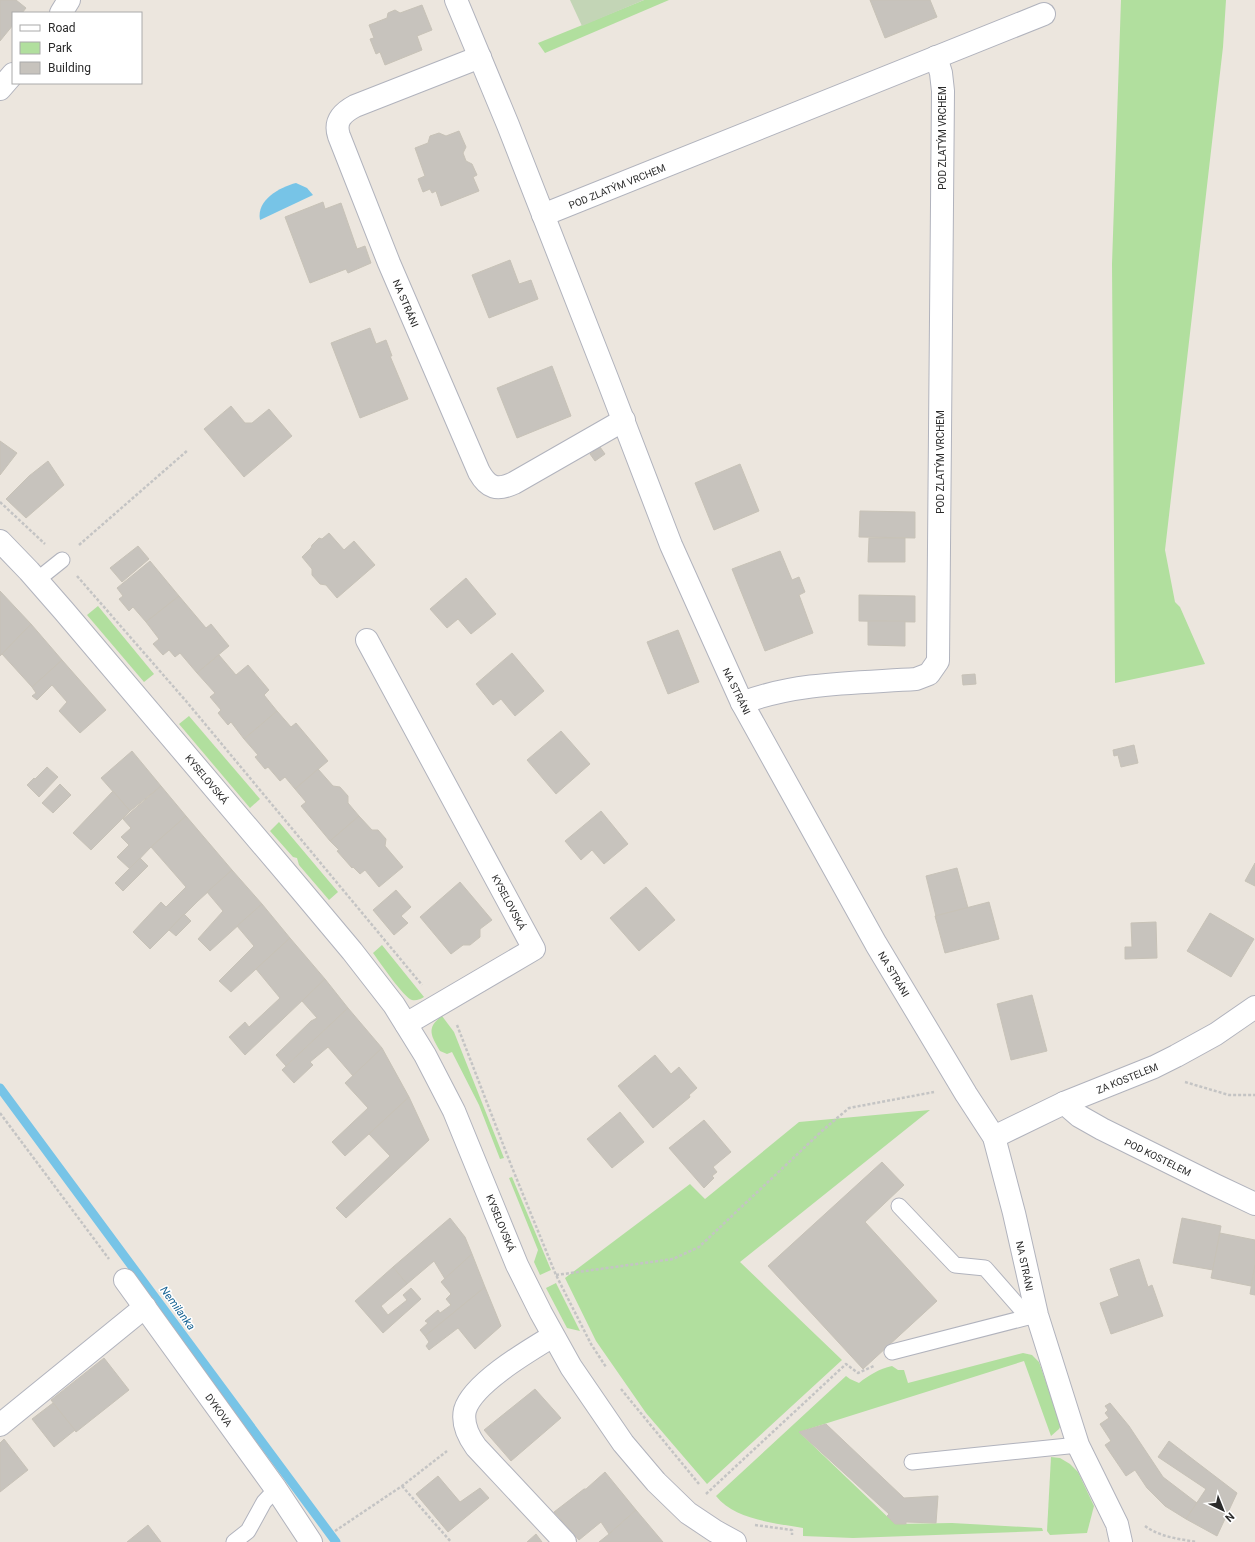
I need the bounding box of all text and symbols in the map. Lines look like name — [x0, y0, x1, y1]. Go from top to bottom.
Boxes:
legend — [12, 12, 142, 84]
text: Road — [48, 21, 76, 35]
text: Park — [48, 41, 73, 55]
text: Building — [48, 61, 91, 75]
street label: POD ZLATÝM VRCHEM — [936, 86, 948, 190]
street label: POD ZLATÝM VRCHEM — [567, 161, 667, 211]
street label: NA STRÁNI — [391, 277, 421, 329]
street label: POD ZLATÝM VRCHEM — [934, 410, 946, 514]
street label: NA STRÁNI — [721, 666, 753, 716]
street label: KYSELOVSKÁ — [183, 752, 231, 806]
street label: KYSELOVSKÁ — [489, 872, 529, 932]
street label: NA STRÁNI — [876, 949, 912, 999]
street label: ZA KOSTELEM — [1095, 1061, 1160, 1096]
street label: POD KOSTELEM — [1123, 1137, 1193, 1178]
street label: KYSELOVSKÁ — [484, 1193, 518, 1254]
street label: NA STRÁNI — [1014, 1240, 1036, 1292]
water label: Nemilanka — [157, 1284, 198, 1333]
street label: DYKOVA — [203, 1392, 234, 1429]
north arrow — [1203, 1490, 1243, 1530]
text: N — [1222, 1510, 1237, 1525]

